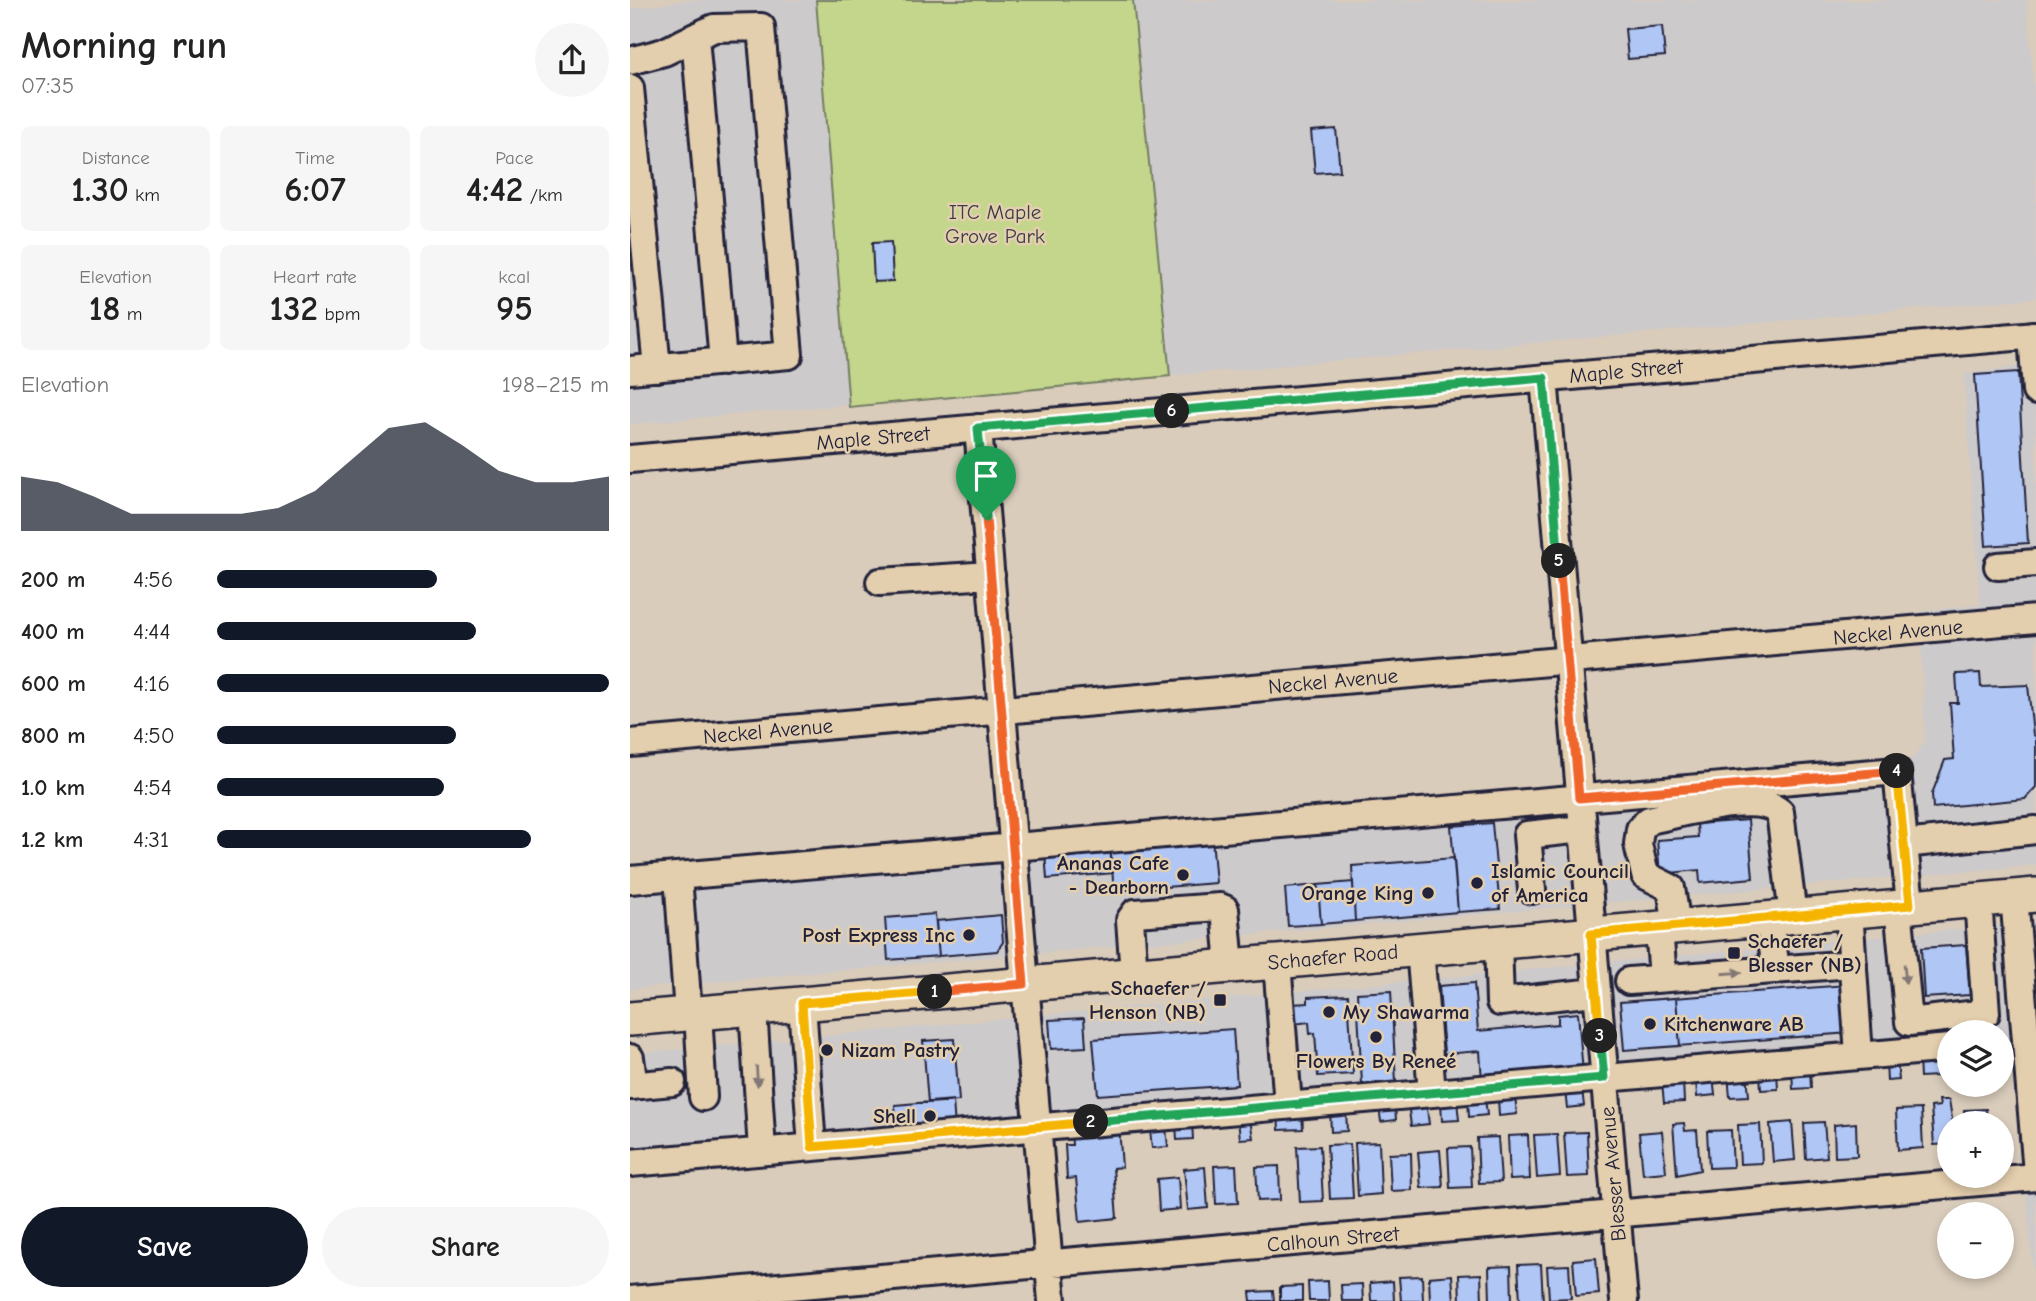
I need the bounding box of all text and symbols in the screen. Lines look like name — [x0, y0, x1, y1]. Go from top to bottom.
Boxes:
button: share — [535, 23, 609, 97]
text: Morning run — [21, 24, 227, 68]
text: 07:35 — [21, 72, 74, 99]
text: Distance — [82, 147, 150, 169]
text: Time — [295, 147, 335, 169]
text: Pace — [495, 147, 533, 169]
text: 1.30 — [71, 169, 129, 210]
text: 6:07 — [284, 169, 346, 210]
text: 4:42 — [466, 169, 523, 210]
text: km — [129, 184, 160, 206]
text: /km — [523, 184, 563, 206]
park label: ITC Maple Grove Park — [945, 200, 1045, 248]
text: Elevation — [79, 266, 152, 288]
text: Heart rate — [273, 266, 357, 288]
text: kcal — [498, 266, 530, 288]
text: 18 — [89, 288, 120, 329]
text: 132 — [270, 288, 318, 329]
text: 95 — [496, 288, 533, 329]
text: m — [120, 303, 143, 325]
text: bpm — [318, 303, 360, 325]
street label: Maple Street — [1568, 354, 1685, 388]
text: Elevation — [21, 371, 109, 398]
text: 198–215 m — [502, 371, 609, 398]
pin: 6 — [1154, 394, 1190, 428]
text: 6 — [1167, 399, 1176, 421]
street label: Maple Street — [815, 421, 932, 455]
pin — [956, 446, 1016, 518]
icon: arrive — [967, 457, 1005, 495]
pin: 5 — [1542, 544, 1576, 578]
text: 5 — [1553, 549, 1564, 571]
text: 200 m — [21, 566, 85, 593]
text: 4:56 — [133, 566, 173, 593]
street label: Neckel Avenue — [1832, 614, 1964, 650]
text: 400 m — [21, 618, 85, 645]
text: 4:44 — [133, 618, 171, 645]
street label: Neckel Avenue — [1267, 663, 1399, 699]
text: 600 m — [21, 670, 86, 697]
text: 4:16 — [133, 670, 170, 697]
street label: Neckel Avenue — [702, 713, 834, 749]
text: 800 m — [21, 722, 86, 749]
text: 4:50 — [133, 722, 175, 749]
pin: 4 — [1880, 754, 1914, 788]
text: 4 — [1892, 759, 1901, 781]
text: 1.0 km — [21, 774, 85, 801]
text: 4:54 — [133, 774, 172, 801]
text: 1.2 km — [21, 826, 83, 853]
text: 4:31 — [133, 826, 169, 853]
place label: Ananas Cafe - Dearborn — [1057, 851, 1169, 899]
place label: Islamic Council of America — [1491, 859, 1629, 907]
marker: Ananas Cafe - Dearborn — [1175, 867, 1191, 883]
marker: Islamic Council of America — [1469, 875, 1485, 891]
place label: Orange King — [1302, 881, 1414, 905]
marker: Orange King — [1420, 885, 1436, 901]
place label: Post Express Inc — [802, 923, 955, 947]
marker: Post Express Inc — [961, 927, 977, 943]
place label: Schaefer / Blesser (NB) — [1748, 929, 1862, 977]
street label: Schaefer Road — [1267, 939, 1399, 975]
marker: Schaefer / Blesser (NB) — [1726, 945, 1742, 961]
one-way arrow — [1900, 963, 1911, 985]
one-way arrow — [1721, 967, 1743, 978]
pin: 1 — [918, 974, 952, 1010]
place label: Schaefer / Henson (NB) — [1089, 976, 1206, 1024]
text: 1 — [931, 980, 938, 1002]
marker: Schaefer / Henson (NB) — [1212, 992, 1228, 1008]
place label: My Shawarma — [1343, 1000, 1470, 1024]
marker: My Shawarma — [1321, 1004, 1337, 1020]
place label: Kitchenware AB — [1664, 1012, 1804, 1036]
marker: Kitchenware AB — [1642, 1016, 1658, 1032]
pin: 3 — [1583, 1018, 1618, 1054]
map controls — [1937, 1020, 2014, 1279]
button: layers — [1937, 1020, 2014, 1097]
text: 3 — [1595, 1024, 1604, 1046]
marker: Flowers By Reneé — [1368, 1029, 1384, 1045]
place label: Nizam Pastry — [841, 1038, 960, 1062]
marker: Nizam Pastry — [819, 1042, 835, 1058]
place label: Flowers By Reneé — [1296, 1049, 1456, 1073]
one-way arrow — [752, 1065, 763, 1087]
place label: Shell — [873, 1104, 916, 1128]
pin: 2 — [1074, 1104, 1108, 1140]
street label: Blesser Avenue — [1595, 1106, 1631, 1242]
marker: Shell — [922, 1108, 938, 1124]
text: 2 — [1086, 1110, 1095, 1132]
button: + — [1937, 1111, 2014, 1188]
button: − — [1937, 1202, 2014, 1279]
button: Save — [21, 1207, 308, 1287]
button: Share — [322, 1207, 609, 1287]
street label: Calhoun Street — [1266, 1221, 1401, 1257]

